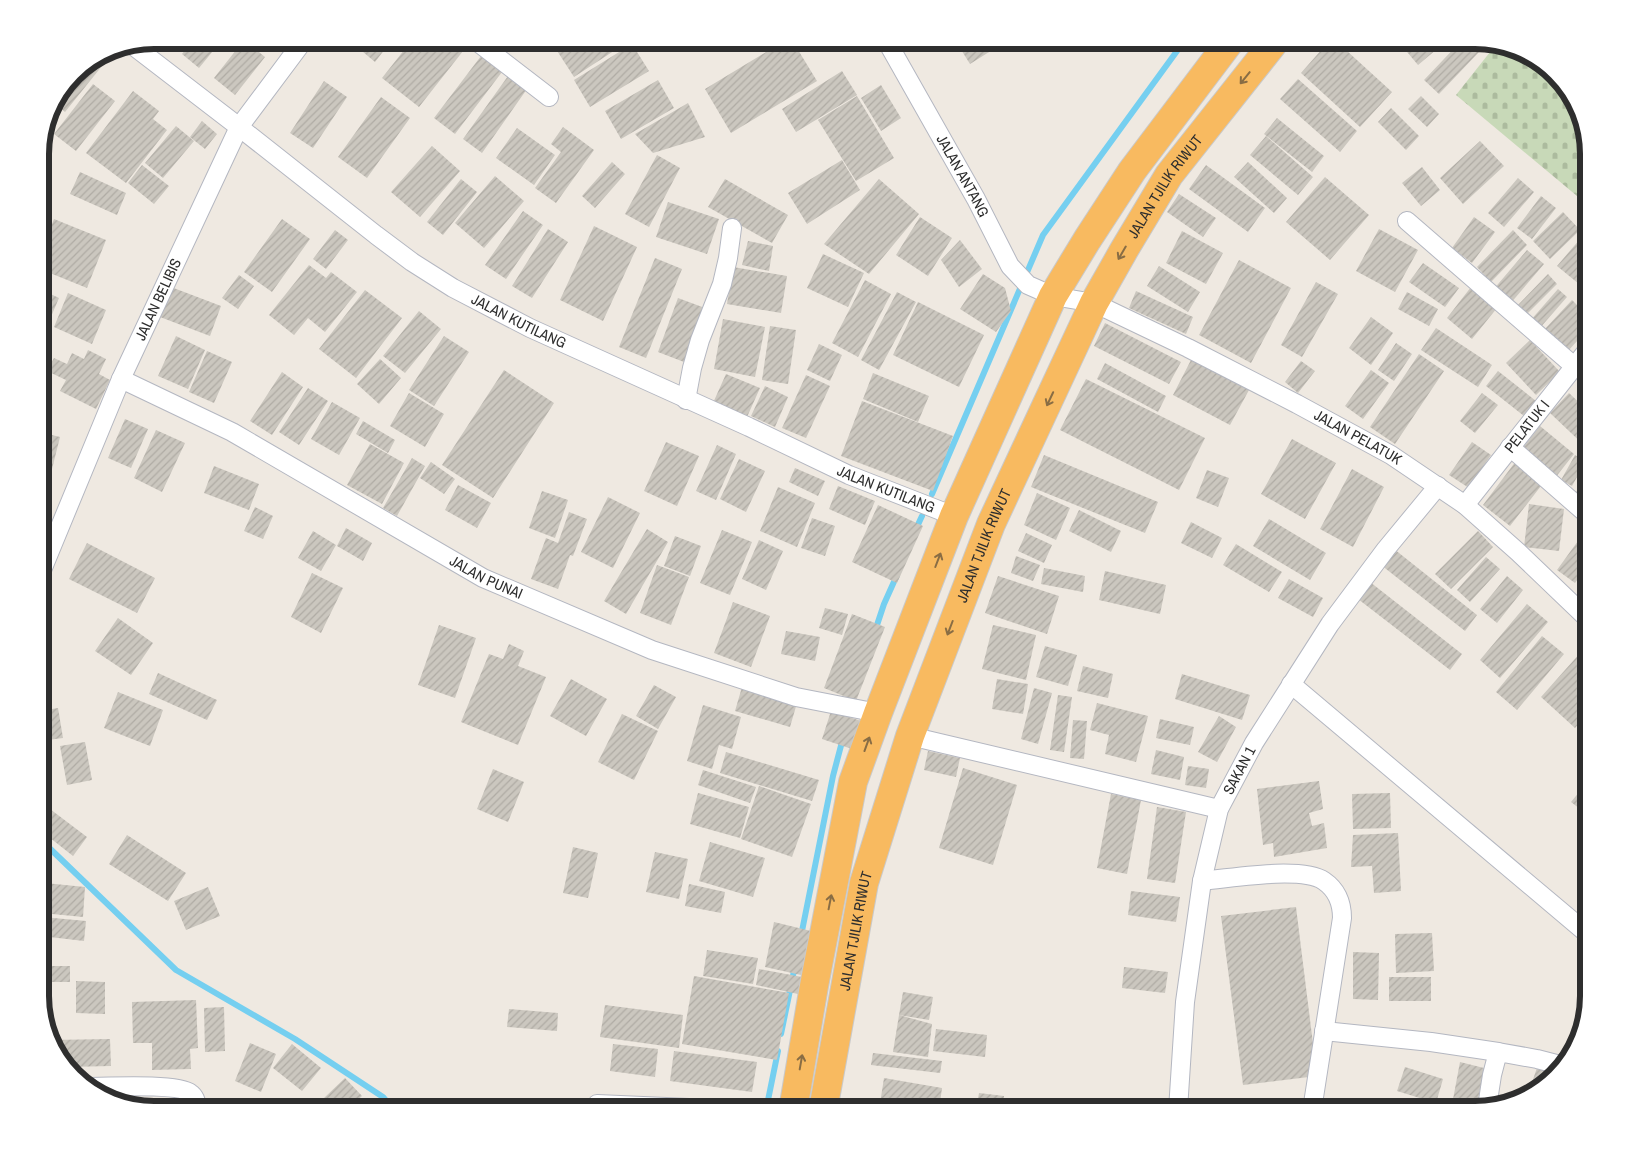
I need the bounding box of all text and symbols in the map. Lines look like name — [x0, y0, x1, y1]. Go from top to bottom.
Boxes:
one-way arrow — [1240, 71, 1251, 84]
street label: JALAN TJILIK RIWUT — [1122, 130, 1207, 242]
street label: JALAN ANTANG — [932, 131, 994, 221]
one-way arrow — [1117, 246, 1127, 261]
street label: JALAN BELIBIS — [130, 255, 186, 344]
street label: JALAN KUTILANG — [468, 288, 570, 353]
one-way arrow — [1045, 391, 1054, 406]
street label: PELATUK I — [1499, 395, 1554, 457]
street label: JALAN PELATUK — [1311, 404, 1407, 470]
street label: JALAN KUTILANG — [834, 460, 938, 518]
street label: JALAN TJILIK RIWUT — [951, 485, 1016, 605]
street label: JALAN PUNAI — [446, 550, 526, 604]
one-way arrow — [933, 553, 943, 568]
one-way arrow — [945, 620, 954, 635]
one-way arrow — [863, 737, 872, 752]
street label: SAKAN 1 — [1218, 742, 1261, 798]
street label: JALAN TJILIK RIWUT — [834, 868, 877, 992]
one-way arrow — [826, 894, 835, 910]
one-way arrow — [797, 1054, 807, 1070]

